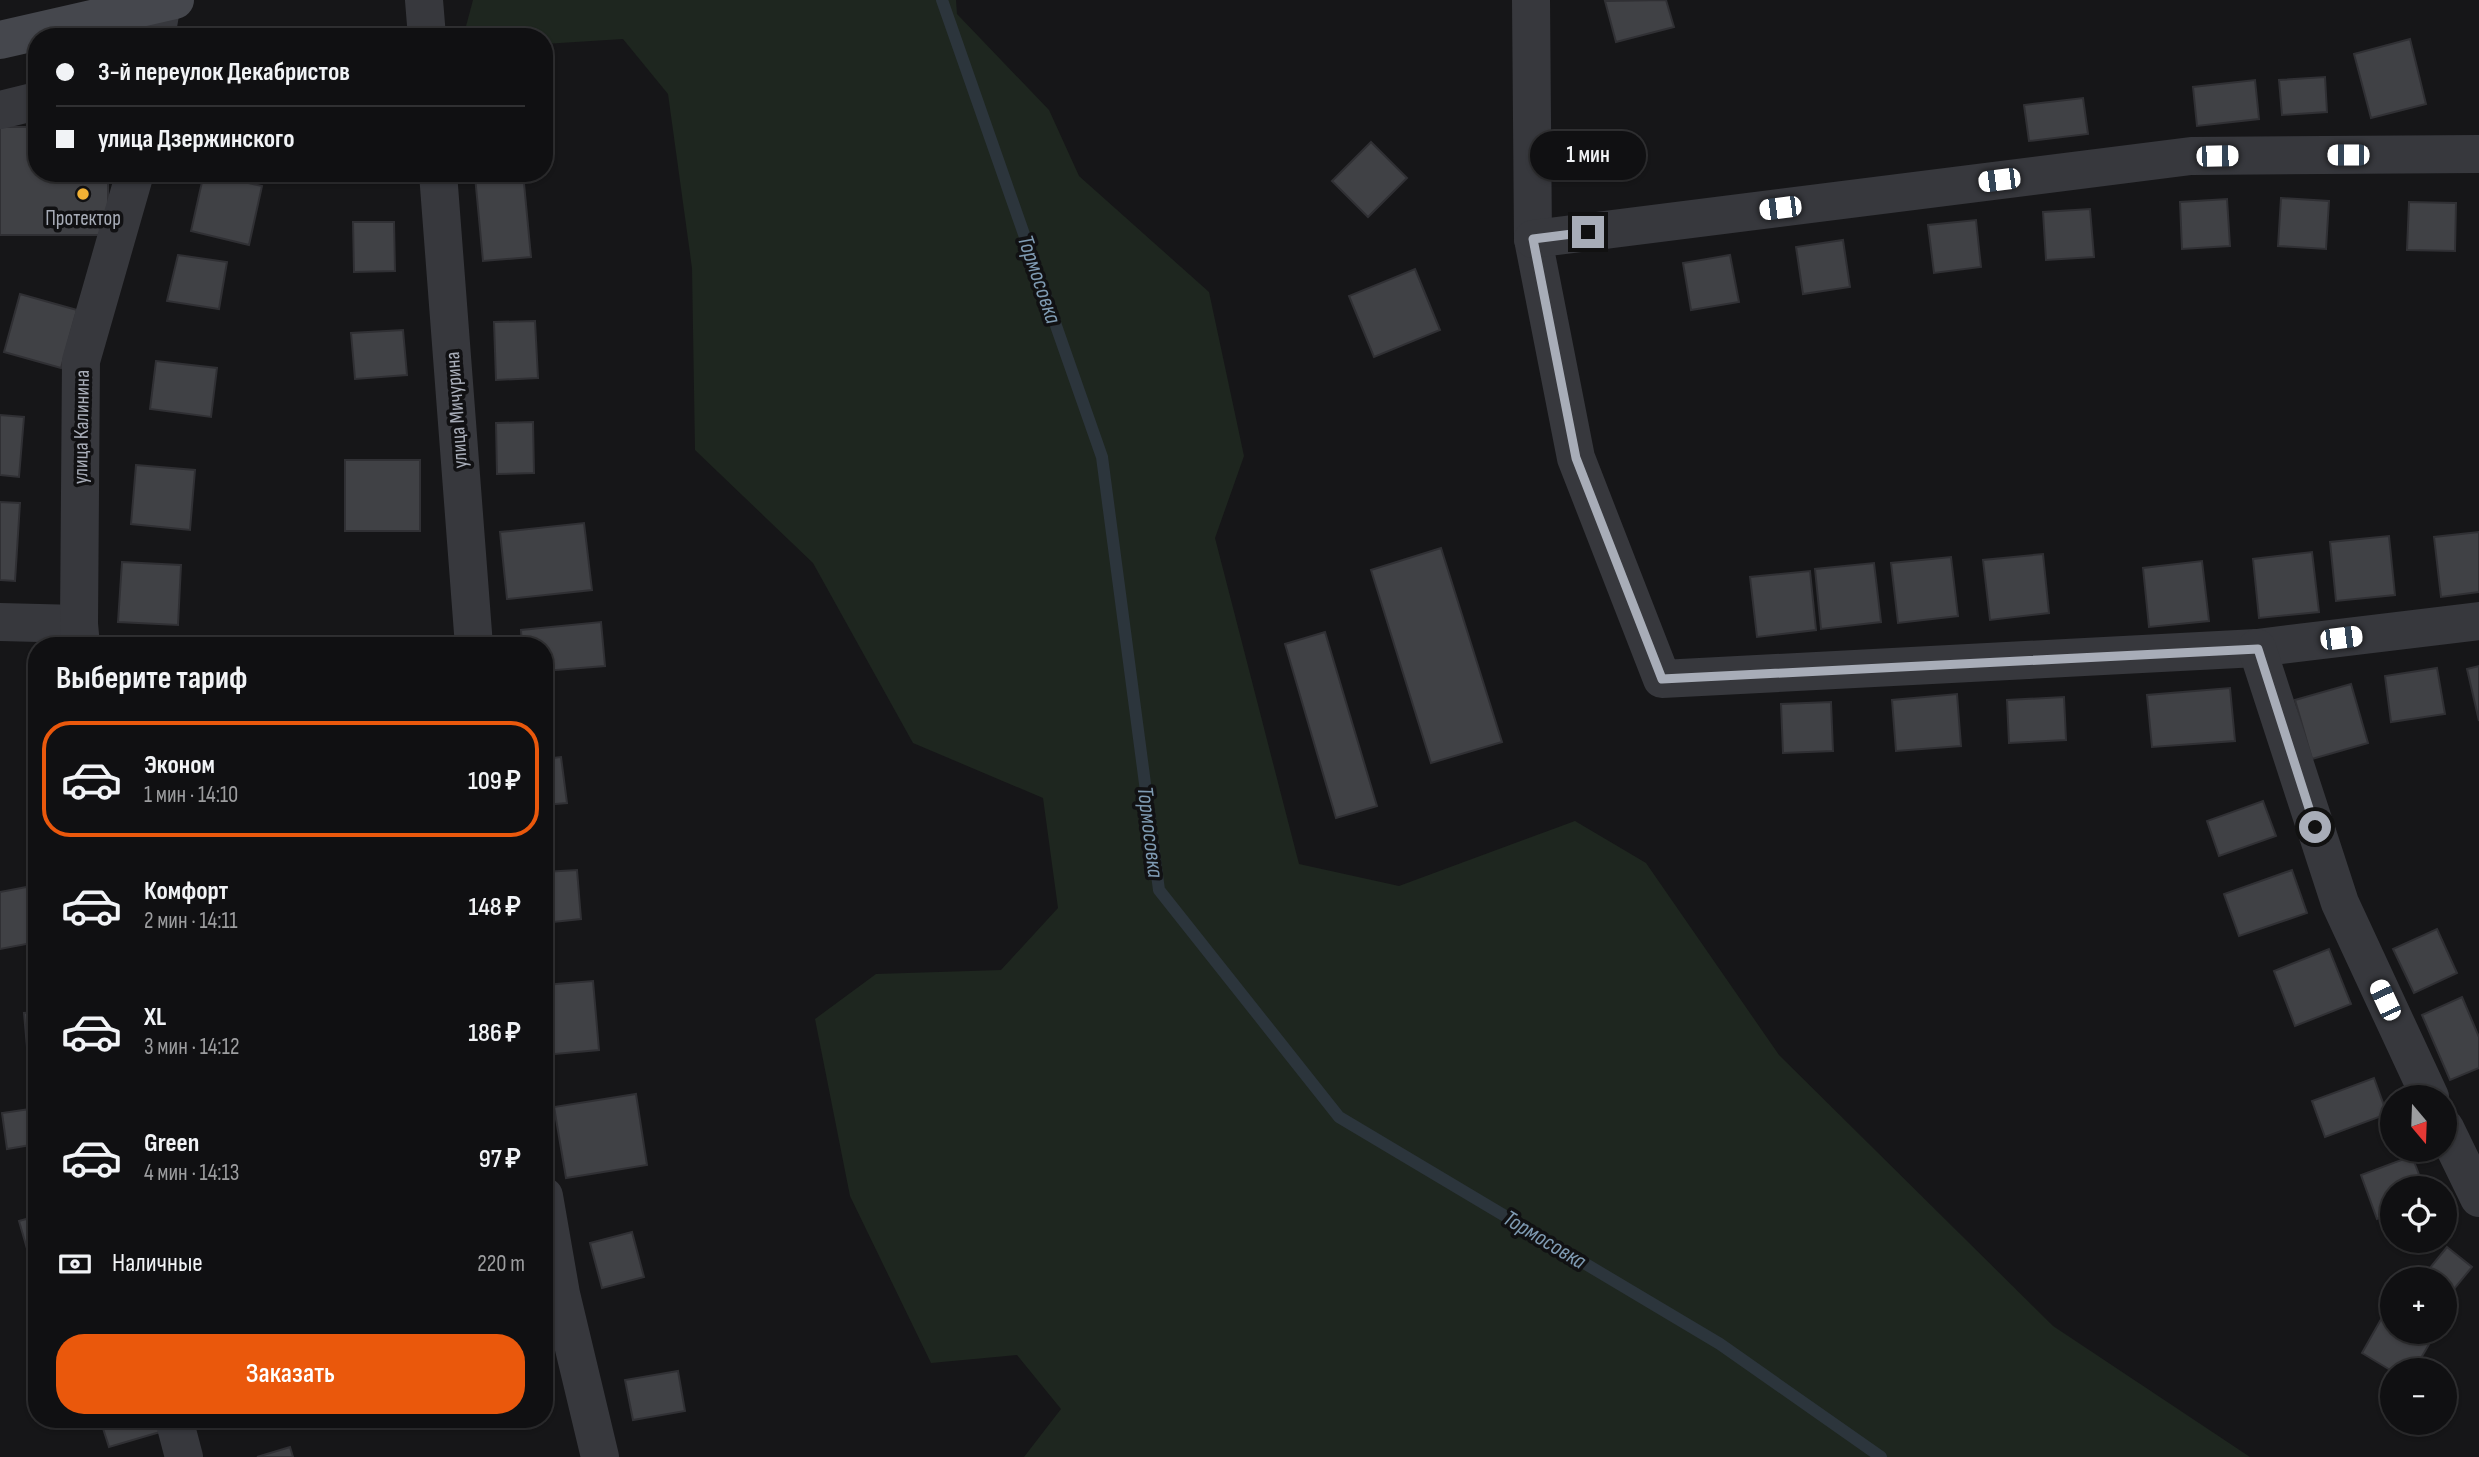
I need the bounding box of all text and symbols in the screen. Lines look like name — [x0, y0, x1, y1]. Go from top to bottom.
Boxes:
text: 3-й переулок Декабристов — [98, 57, 350, 88]
text: улица Дзержинского — [98, 124, 295, 155]
callout: 1 мин — [1530, 131, 1646, 180]
text: 1 мин — [1566, 141, 1610, 169]
car — [2196, 145, 2239, 167]
car — [2328, 145, 2370, 166]
car — [1977, 167, 2022, 193]
marker: Протектор — [75, 186, 91, 202]
car — [1758, 195, 1803, 221]
place label: Протектор — [45, 206, 121, 231]
route end — [1572, 216, 1604, 248]
water label: Тормосовка — [1011, 231, 1067, 328]
street label: улица Мичурина — [440, 351, 473, 469]
street label: улица Калинина — [68, 370, 95, 484]
car — [2319, 625, 2364, 651]
text: Выберите тариф — [56, 659, 247, 698]
icon: car — [60, 748, 123, 811]
text: Эконом — [144, 750, 215, 781]
text: 109 ₽ — [468, 766, 521, 797]
text: 1 мин · 14:10 — [144, 781, 238, 809]
water label: Тормосовка — [1131, 785, 1170, 880]
route start — [2299, 811, 2331, 843]
icon: car — [60, 874, 123, 937]
text: Комфорт — [144, 876, 228, 907]
text: 148 ₽ — [468, 892, 521, 923]
text: 2 мин · 14:11 — [144, 907, 238, 935]
car — [2367, 977, 2404, 1023]
icon: car — [60, 1000, 123, 1063]
text: XL — [144, 1002, 166, 1033]
text: 186 ₽ — [468, 1018, 521, 1049]
text: 3 мин · 14:12 — [144, 1033, 239, 1061]
north arrow — [2380, 1085, 2457, 1162]
map controls — [2380, 1085, 2457, 1435]
icon: car — [60, 1126, 123, 1189]
text: Green — [144, 1128, 199, 1159]
text: 97 ₽ — [479, 1144, 521, 1175]
text: 4 мин · 14:13 — [144, 1159, 239, 1187]
button: locate — [2380, 1176, 2457, 1253]
water label: Тормосовка — [1498, 1204, 1592, 1276]
icon: cash — [56, 1245, 94, 1283]
text: Наличные — [112, 1248, 203, 1279]
text: 220 m — [477, 1250, 525, 1278]
button: + — [2380, 1267, 2457, 1344]
button: Заказать — [56, 1334, 525, 1414]
button: − — [2380, 1358, 2457, 1435]

